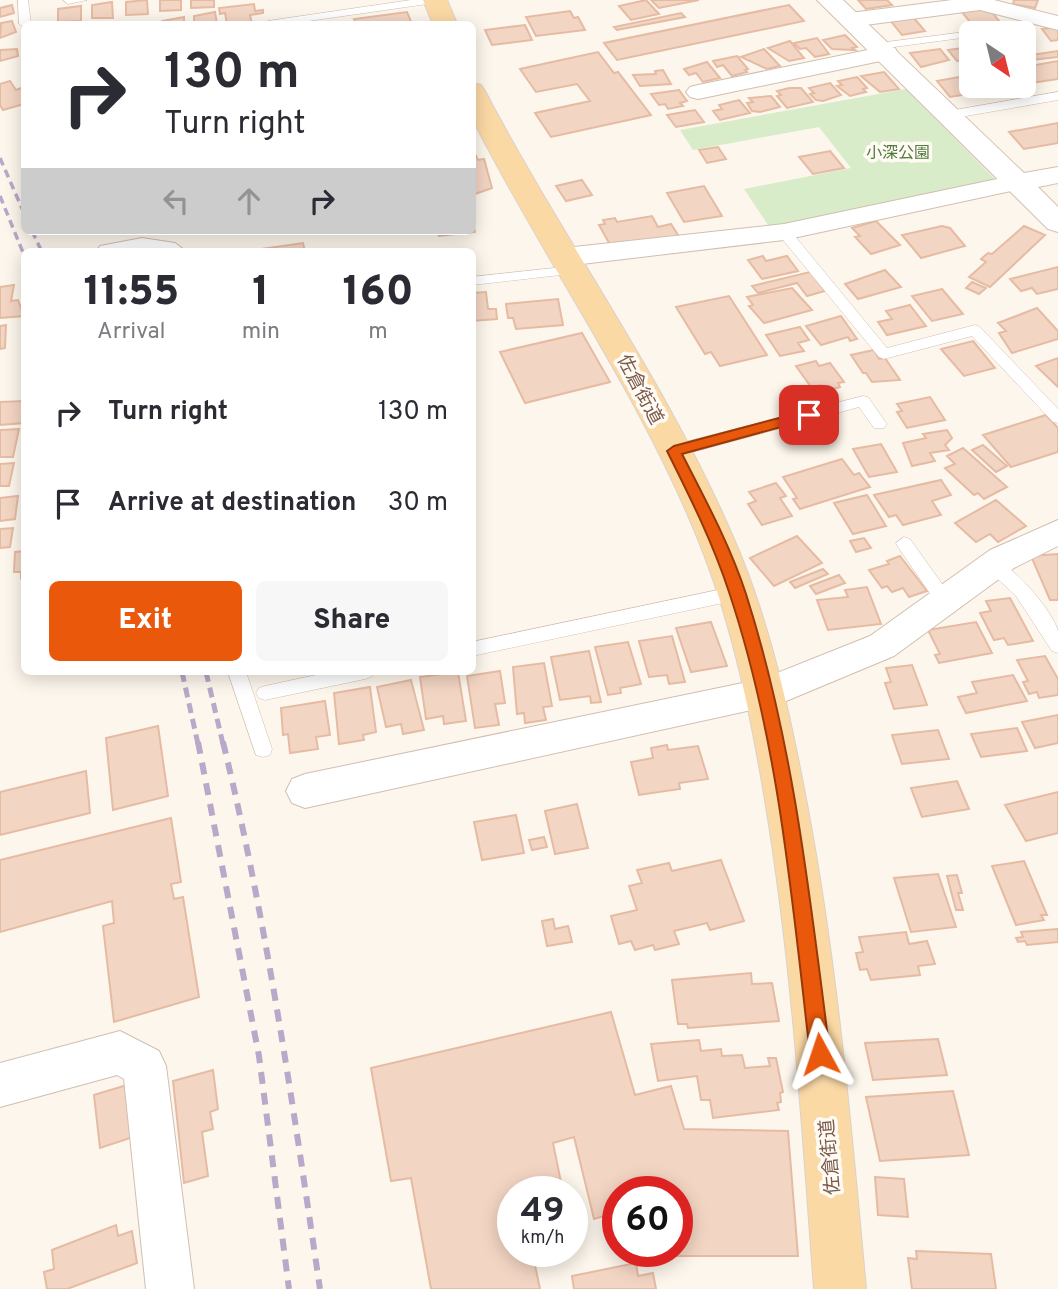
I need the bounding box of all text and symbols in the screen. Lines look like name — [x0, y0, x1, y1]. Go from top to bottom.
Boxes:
north arrow — [959, 21, 1036, 98]
map controls — [959, 21, 1036, 98]
text: 130 m — [164, 44, 300, 106]
icon: right — [49, 49, 140, 140]
text: Turn right — [164, 105, 306, 145]
park label: 小深公園 — [866, 144, 930, 164]
icon: left — [157, 182, 195, 220]
icon: ahead — [230, 182, 268, 220]
icon: right — [303, 182, 341, 220]
text: 11:55 — [83, 267, 179, 320]
text: 1 — [252, 267, 269, 320]
text: 160 — [342, 267, 414, 320]
text: Arrival — [97, 318, 166, 347]
text: min — [242, 318, 280, 347]
text: m — [368, 318, 388, 347]
street label: 佐倉街道 — [611, 351, 668, 429]
pin — [779, 385, 839, 445]
icon: right — [49, 394, 87, 432]
text: Turn right — [108, 396, 228, 429]
text: 130 m — [378, 396, 448, 429]
icon: arrive — [790, 396, 828, 434]
icon: arrive — [49, 485, 87, 523]
text: Arrive at destination — [108, 487, 356, 520]
text: 30 m — [388, 487, 448, 520]
button: Exit — [49, 581, 242, 661]
button: Share — [256, 581, 448, 661]
position arrow — [783, 1017, 857, 1091]
street label: 佐倉街道 — [816, 1118, 846, 1196]
speed limit sign: 60 — [602, 1176, 693, 1267]
text: 49 — [520, 1190, 565, 1234]
text: km/h — [521, 1227, 564, 1250]

